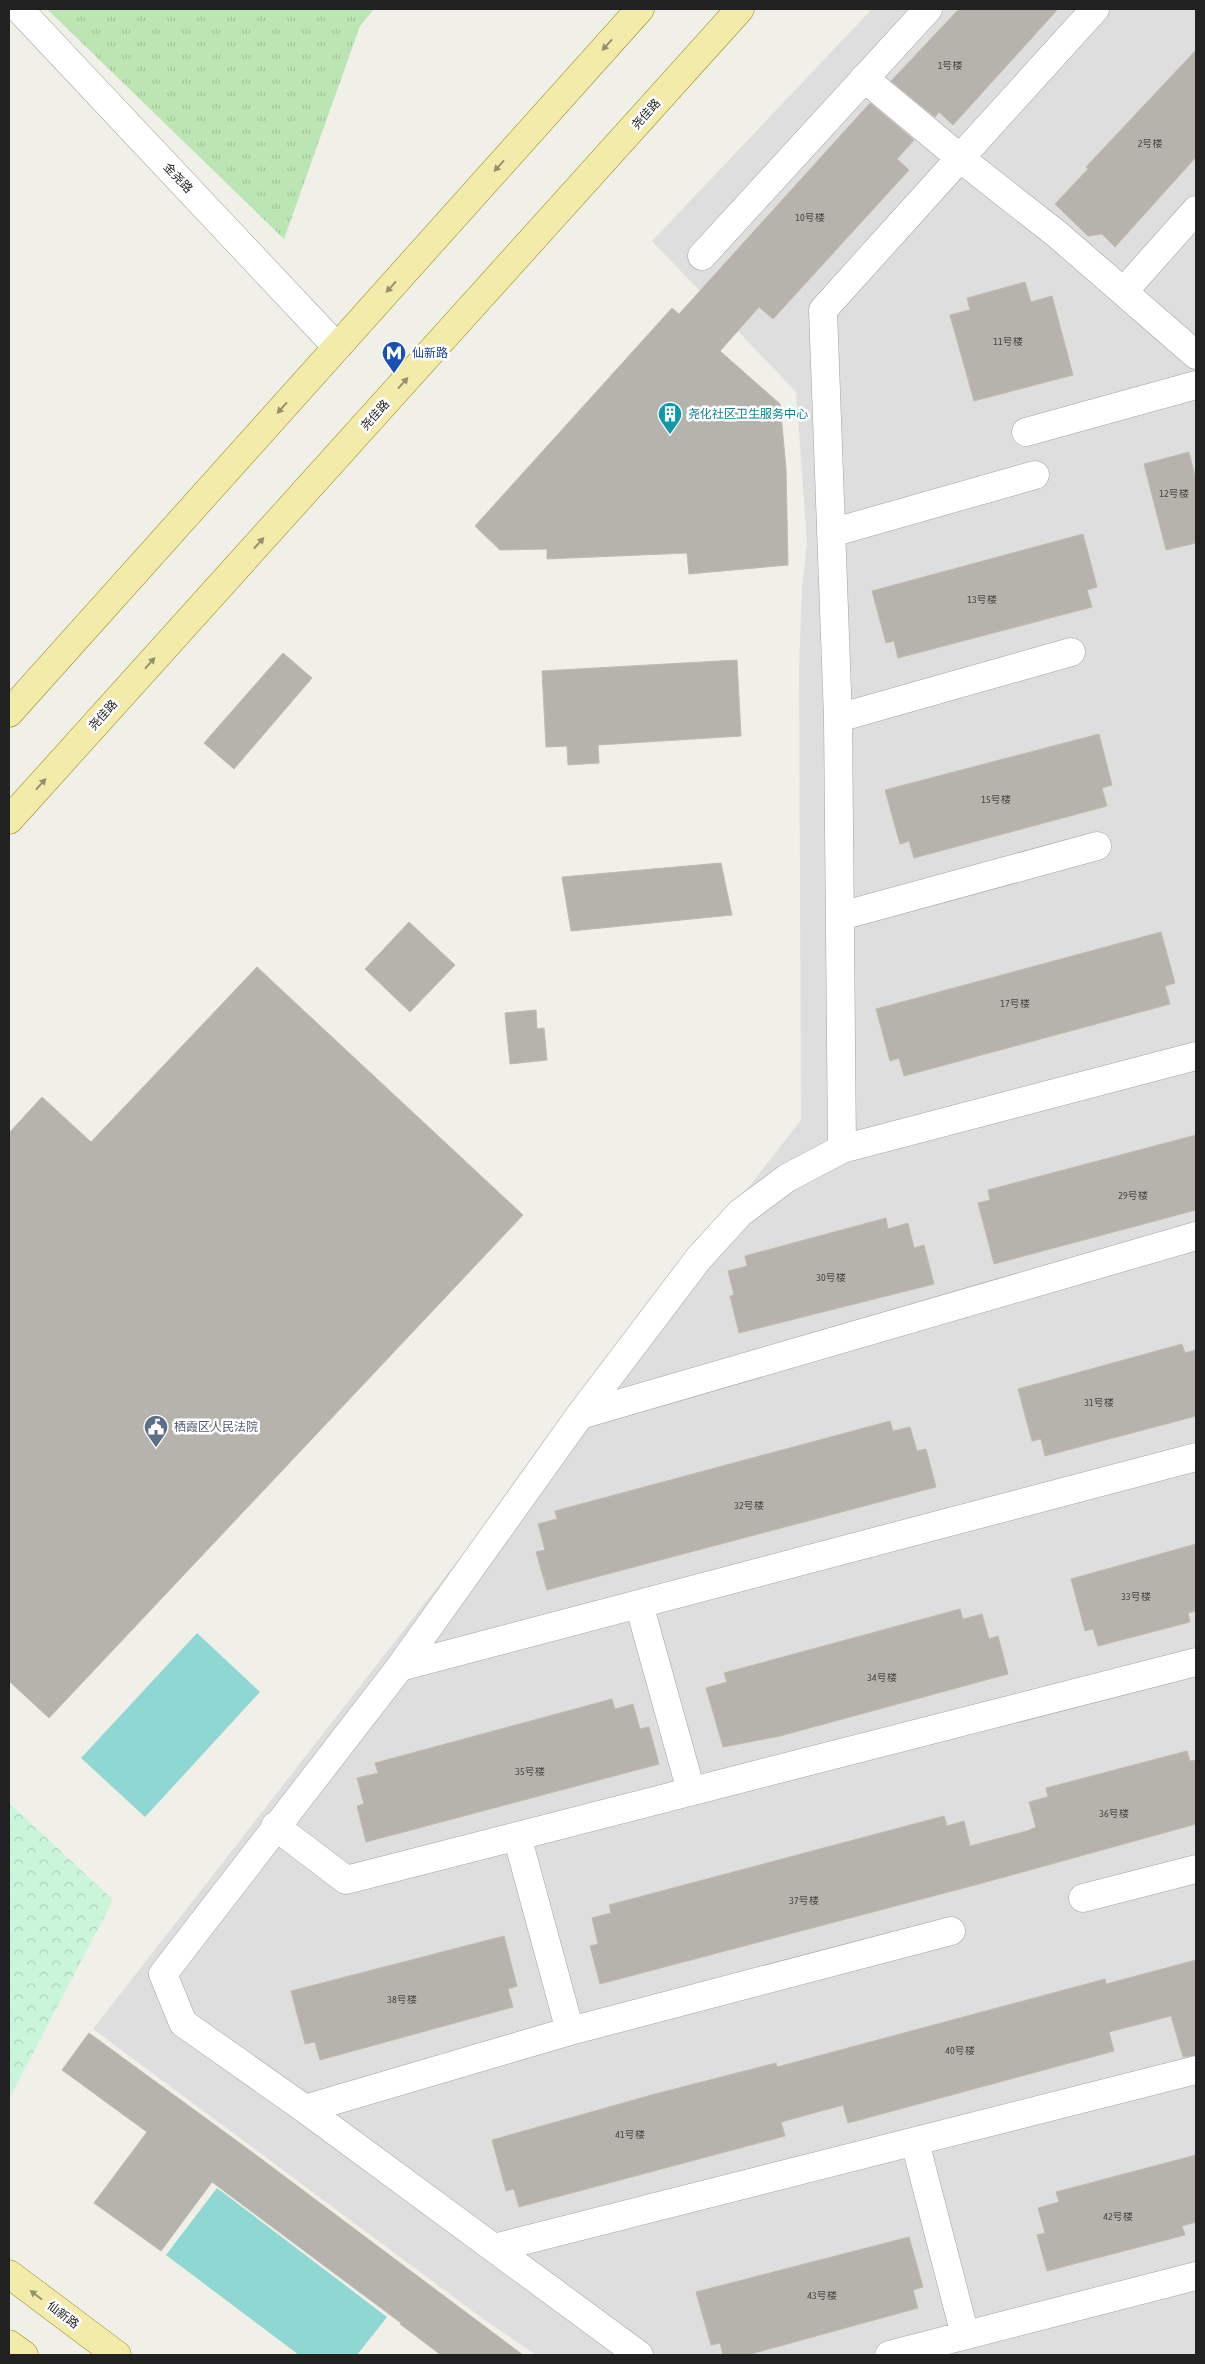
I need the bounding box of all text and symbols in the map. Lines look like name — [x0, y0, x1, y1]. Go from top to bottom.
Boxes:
one-way arrow — [601, 39, 613, 51]
house number: 1号楼 — [938, 60, 962, 71]
street label: 尧佳路 — [629, 96, 663, 132]
house number: 2号楼 — [1138, 138, 1162, 149]
street label: 金尧路 — [161, 160, 195, 196]
one-way arrow — [493, 160, 505, 172]
house number: 10号楼 — [795, 212, 825, 223]
one-way arrow — [385, 281, 396, 294]
house number: 11号楼 — [993, 336, 1023, 347]
metro station icon: 仙新路 — [381, 340, 407, 374]
place label: 仙新路 — [412, 346, 448, 360]
one-way arrow — [397, 378, 409, 390]
street label: 尧佳路 — [358, 397, 392, 433]
building icon: 尧化社区卫生服务中心 — [657, 401, 683, 435]
one-way arrow — [276, 402, 288, 414]
place label: 尧化社区卫生服务中心 — [688, 407, 808, 421]
house number: 12号楼 — [1159, 488, 1189, 499]
one-way arrow — [253, 537, 265, 549]
house number: 13号楼 — [967, 594, 997, 605]
one-way arrow — [144, 658, 156, 670]
street label: 尧佳路 — [86, 697, 120, 733]
one-way arrow — [36, 778, 47, 791]
house number: 15号楼 — [981, 794, 1011, 805]
house number: 17号楼 — [1000, 998, 1030, 1009]
house number: 29号楼 — [1118, 1190, 1148, 1201]
house number: 30号楼 — [816, 1272, 846, 1283]
house number: 31号楼 — [1084, 1397, 1114, 1408]
public building icon: 栖霞区人民法院 — [143, 1414, 169, 1448]
place label: 栖霞区人民法院 — [174, 1420, 258, 1434]
house number: 32号楼 — [734, 1500, 764, 1511]
house number: 33号楼 — [1121, 1591, 1151, 1602]
house number: 34号楼 — [867, 1672, 897, 1683]
house number: 35号楼 — [515, 1766, 545, 1777]
house number: 36号楼 — [1099, 1808, 1129, 1819]
house number: 37号楼 — [789, 1895, 819, 1906]
house number: 38号楼 — [387, 1994, 417, 2005]
house number: 40号楼 — [945, 2045, 975, 2056]
house number: 41号楼 — [615, 2129, 645, 2140]
house number: 42号楼 — [1103, 2211, 1133, 2222]
one-way arrow — [30, 2289, 43, 2300]
house number: 43号楼 — [807, 2290, 837, 2301]
street label: 仙新路 — [44, 2299, 82, 2331]

